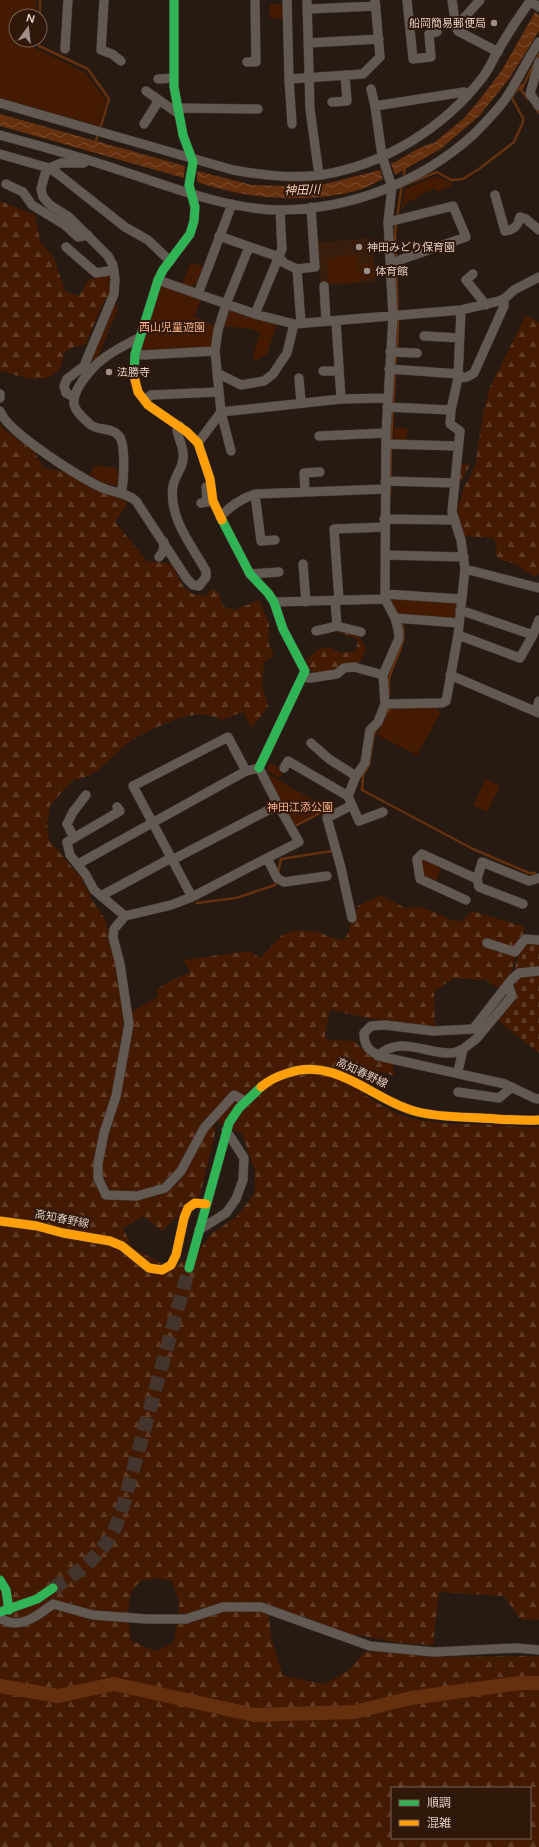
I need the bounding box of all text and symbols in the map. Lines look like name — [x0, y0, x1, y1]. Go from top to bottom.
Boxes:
north arrow — [8, 8, 48, 48]
text: N — [25, 11, 36, 26]
place label: 船岡簡易郵便局 — [409, 17, 486, 30]
marker: 船岡簡易郵便局 — [489, 18, 499, 28]
water label: 神田川 — [284, 182, 322, 198]
place label: 神田みどり保育園 — [367, 241, 455, 254]
marker: 神田みどり保育園 — [354, 242, 364, 252]
place label: 体育館 — [375, 265, 408, 278]
marker: 体育館 — [362, 266, 372, 276]
park label: 西山児童遊園 — [139, 321, 205, 334]
place label: 法勝寺 — [117, 366, 150, 379]
marker: 法勝寺 — [104, 367, 114, 377]
park label: 神田江添公園 — [267, 801, 333, 814]
street label: 高知春野線 — [334, 1055, 390, 1091]
street label: 高知春野線 — [34, 1207, 90, 1231]
legend — [391, 1787, 531, 1839]
text: 順調 — [427, 1796, 451, 1810]
text: 混雑 — [427, 1816, 451, 1830]

